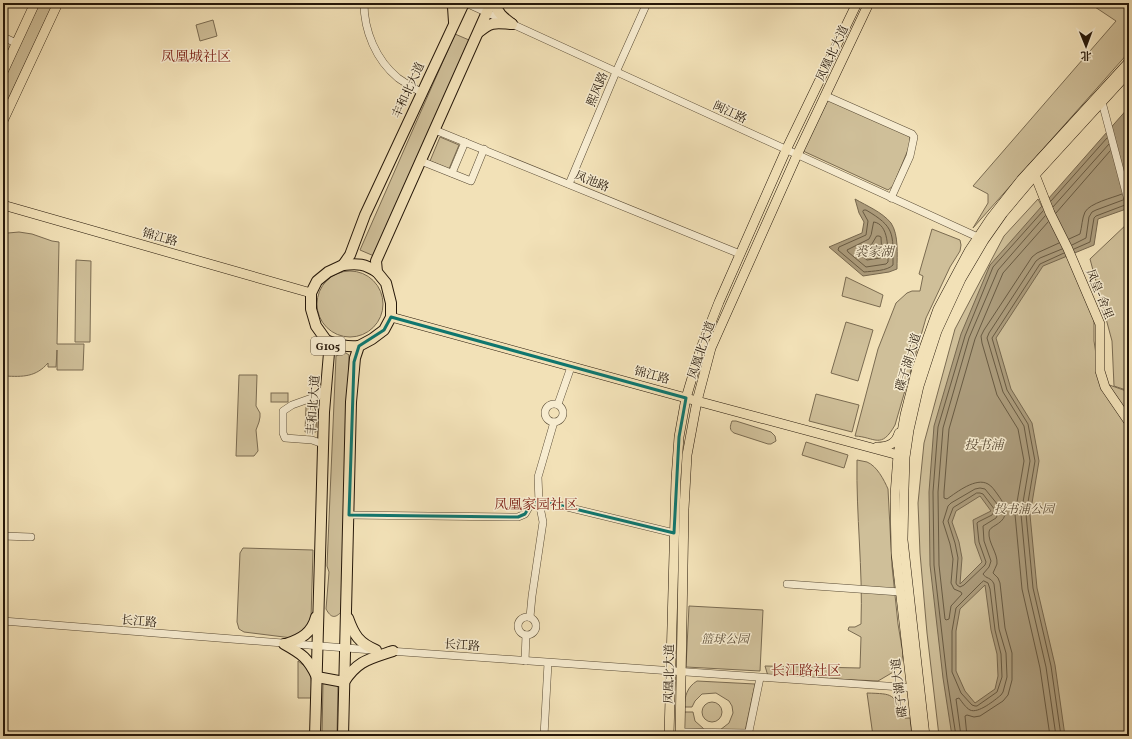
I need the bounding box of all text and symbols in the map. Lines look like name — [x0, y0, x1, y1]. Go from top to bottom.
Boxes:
street label: 凤凰北大道 — [813, 23, 853, 84]
north arrow — [1066, 26, 1106, 66]
text: 北 — [1081, 47, 1092, 62]
district label: 凤凰城社区 — [161, 48, 231, 67]
street label: 丰和北大道 — [389, 60, 429, 121]
street label: 熙凤路 — [584, 70, 612, 109]
street label: 闽江路 — [710, 98, 749, 128]
street label: 凤池路 — [572, 168, 611, 196]
street label: 锦江路 — [140, 225, 179, 251]
water label: 裘家湖 — [854, 244, 895, 262]
street label: 凤皇-舍里 — [1082, 267, 1116, 322]
street label: 凤凰北大道 — [685, 319, 719, 381]
street label: 碟子湖大道 — [893, 331, 925, 393]
road number: G105 — [311, 337, 345, 355]
street label: 锦江路 — [632, 364, 671, 388]
street label: 丰和北大道 — [304, 375, 324, 436]
water label: 投书浦 — [964, 437, 1005, 455]
district label: 凤凰家园社区 — [494, 496, 578, 515]
park label: 投书浦公园 — [994, 502, 1056, 518]
street label: 长江路 — [120, 612, 158, 632]
park label: 篮球公园 — [701, 632, 751, 648]
street label: 长江路 — [443, 637, 480, 655]
street label: 凤凰北大道 — [661, 644, 679, 704]
street label: 碟子湖大道 — [888, 657, 912, 719]
district label: 长江路社区 — [771, 662, 841, 681]

